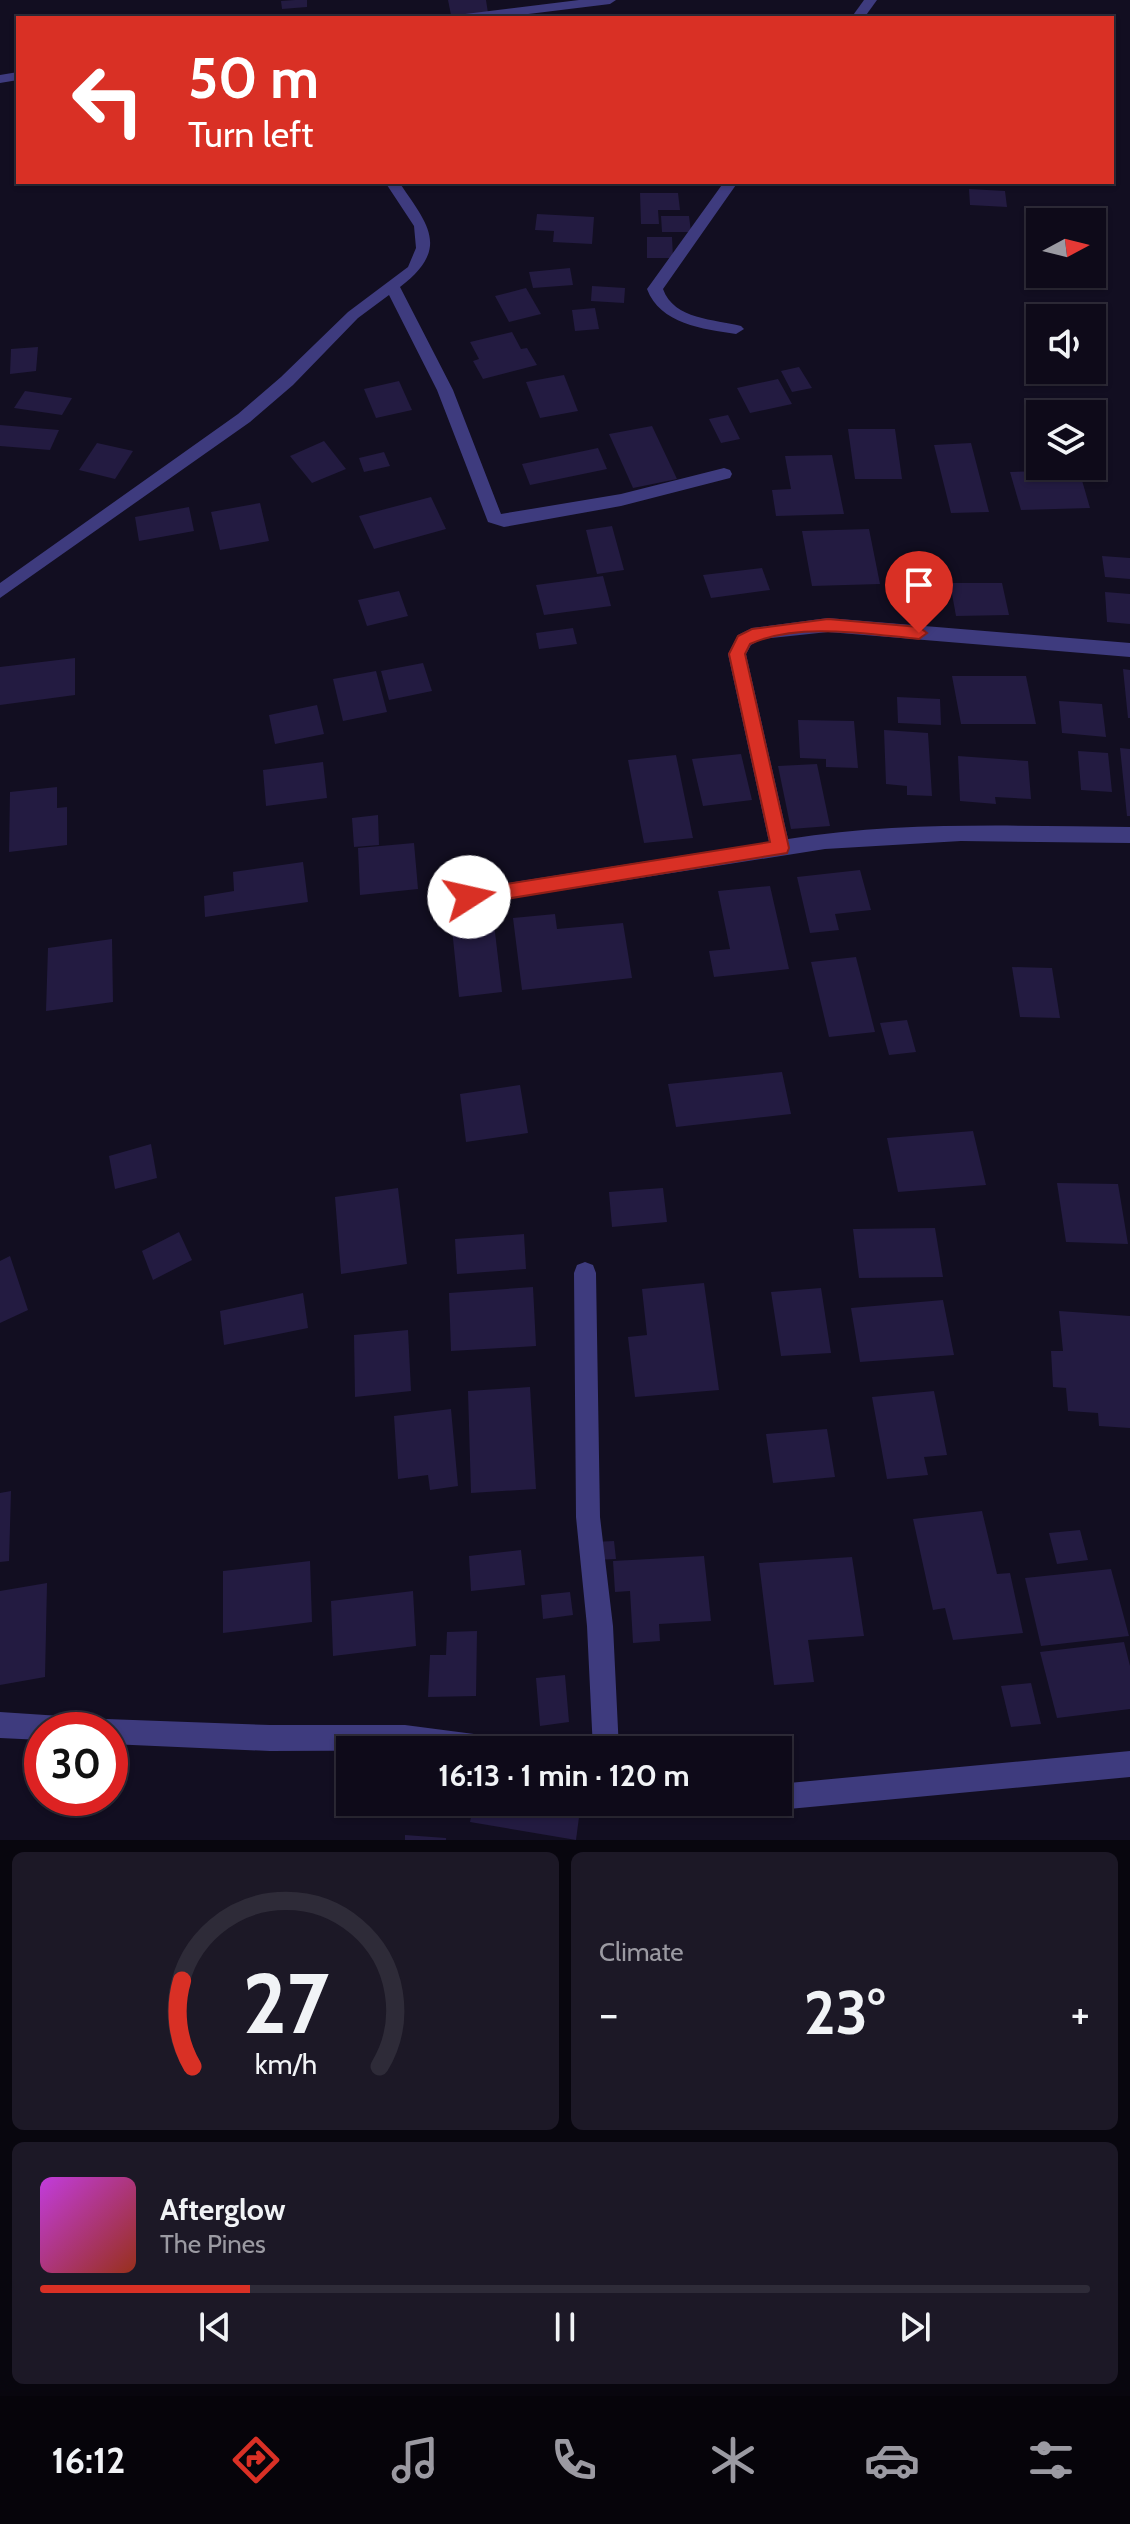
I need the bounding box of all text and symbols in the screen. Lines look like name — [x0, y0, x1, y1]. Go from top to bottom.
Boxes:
text: 50 m — [188, 44, 319, 112]
icon: left — [56, 48, 160, 152]
text: Turn left — [188, 112, 313, 156]
north arrow — [1026, 208, 1106, 288]
map controls — [1026, 208, 1106, 480]
button: sound — [1026, 304, 1106, 384]
button: layers — [1026, 400, 1106, 480]
pin — [885, 551, 953, 633]
icon: arrive — [897, 563, 941, 607]
position arrow — [427, 855, 511, 939]
speed limit sign: 30 — [24, 1712, 128, 1816]
text: 16:13 · 1 min · 120 m — [438, 1757, 690, 1794]
text: Climate — [599, 1936, 684, 1968]
text: 27 — [242, 1953, 329, 2054]
text: 23° — [804, 1976, 885, 2049]
text: − — [599, 1987, 618, 2040]
text: + — [1071, 1987, 1090, 2040]
text: km/h — [254, 2046, 317, 2081]
text: Afterglow — [160, 2191, 286, 2228]
text: The Pines — [160, 2228, 266, 2260]
icon: previous — [193, 2305, 237, 2349]
icon: pause — [543, 2305, 587, 2349]
icon: next — [893, 2305, 937, 2349]
icon: directions — [228, 2432, 284, 2488]
icon: music — [387, 2432, 443, 2488]
icon: phone — [546, 2432, 602, 2488]
icon: climate — [705, 2432, 761, 2488]
icon: car — [864, 2432, 920, 2488]
icon: filters — [1023, 2432, 1079, 2488]
text: 16:12 — [51, 2438, 125, 2482]

